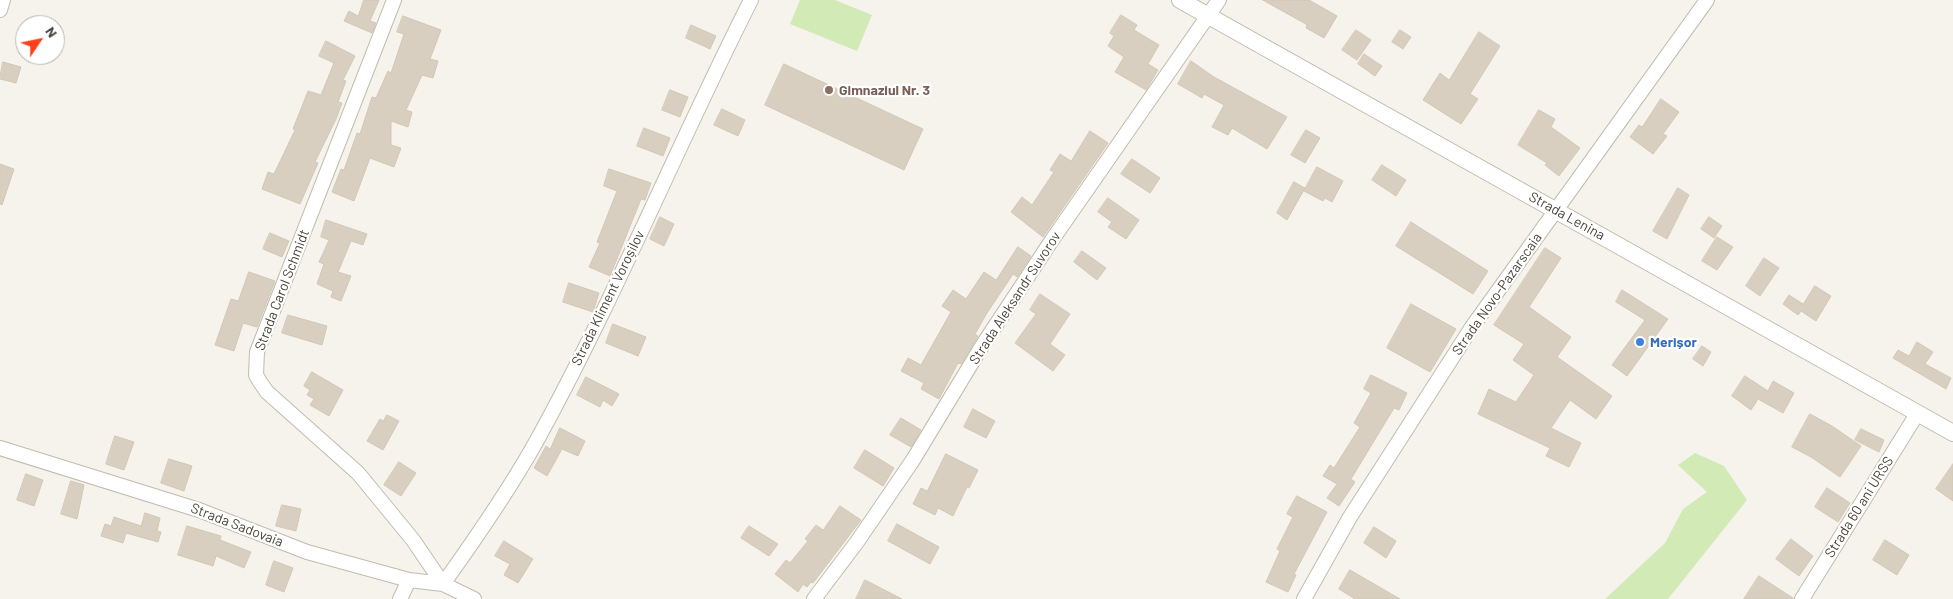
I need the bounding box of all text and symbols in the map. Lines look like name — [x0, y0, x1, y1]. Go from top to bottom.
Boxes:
north arrow — [15, 15, 65, 65]
text: N — [42, 23, 62, 41]
place label: Gimnaziul Nr. 3 — [839, 82, 930, 98]
marker: Gimnaziul Nr. 3 — [823, 84, 835, 96]
street label: Strada Lenina — [1526, 188, 1608, 244]
street label: Strada Carol Schmidt — [251, 227, 313, 353]
street label: Strada Kliment Voroșilov — [568, 228, 648, 368]
street label: Strada Aleksandr Suvorov — [966, 228, 1064, 368]
street label: Strada Novo-Pazarscaia — [1448, 230, 1546, 358]
place label: Merișor — [1650, 334, 1697, 350]
marker: Merișor — [1634, 336, 1646, 348]
street label: Strada 60 ani URSS — [1821, 453, 1897, 561]
street label: Strada Sadovaia — [188, 500, 286, 550]

